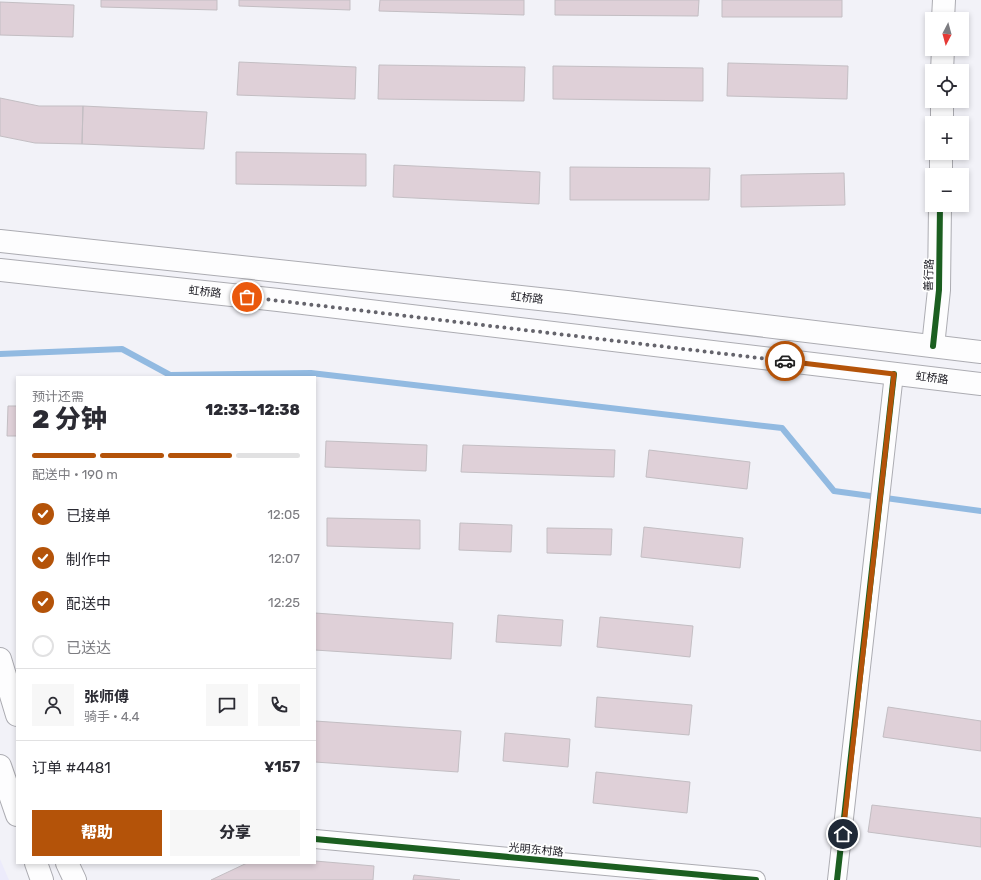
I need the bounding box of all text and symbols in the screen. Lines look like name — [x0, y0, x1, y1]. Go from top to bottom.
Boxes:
north arrow — [925, 12, 969, 56]
map controls — [925, 12, 969, 212]
button: locate — [925, 64, 969, 108]
button: + — [925, 116, 969, 160]
button: − — [925, 168, 969, 212]
street label: 善行路 — [922, 258, 936, 292]
pin — [230, 280, 264, 314]
street label: 虹桥路 — [188, 284, 222, 300]
icon: bag — [236, 286, 258, 308]
street label: 虹桥路 — [510, 290, 544, 306]
courier — [765, 341, 805, 381]
icon: car — [774, 350, 796, 372]
street label: 虹桥路 — [915, 370, 949, 386]
text: 预计还需 — [32, 389, 84, 404]
text: 12:33–12:38 — [205, 401, 300, 419]
text: 2 分钟 — [32, 404, 107, 435]
text: 配送中 · 190 m — [32, 467, 118, 482]
icon: check — [32, 503, 54, 525]
text: 已接单 — [66, 507, 111, 525]
text: 12:05 — [267, 507, 300, 522]
icon: check — [32, 547, 54, 569]
text: 制作中 — [66, 551, 111, 569]
text: 12:07 — [269, 551, 300, 566]
icon: check — [32, 591, 54, 613]
text: 配送中 — [66, 595, 111, 613]
text: 12:25 — [268, 595, 300, 610]
text: 已送达 — [66, 639, 111, 657]
button: person — [32, 684, 74, 726]
button: chat — [206, 684, 248, 726]
button: phone — [258, 684, 300, 726]
text: 张师傅 — [84, 688, 129, 706]
text: 骑手 · 4.4 — [84, 709, 140, 724]
text: ¥157 — [264, 758, 300, 776]
text: 订单 #4481 — [32, 759, 111, 777]
button: 帮助 — [32, 810, 162, 856]
button: 分享 — [170, 810, 300, 856]
pin — [826, 817, 860, 851]
icon: home — [832, 823, 854, 845]
street label: 光明东村路 — [508, 841, 564, 859]

